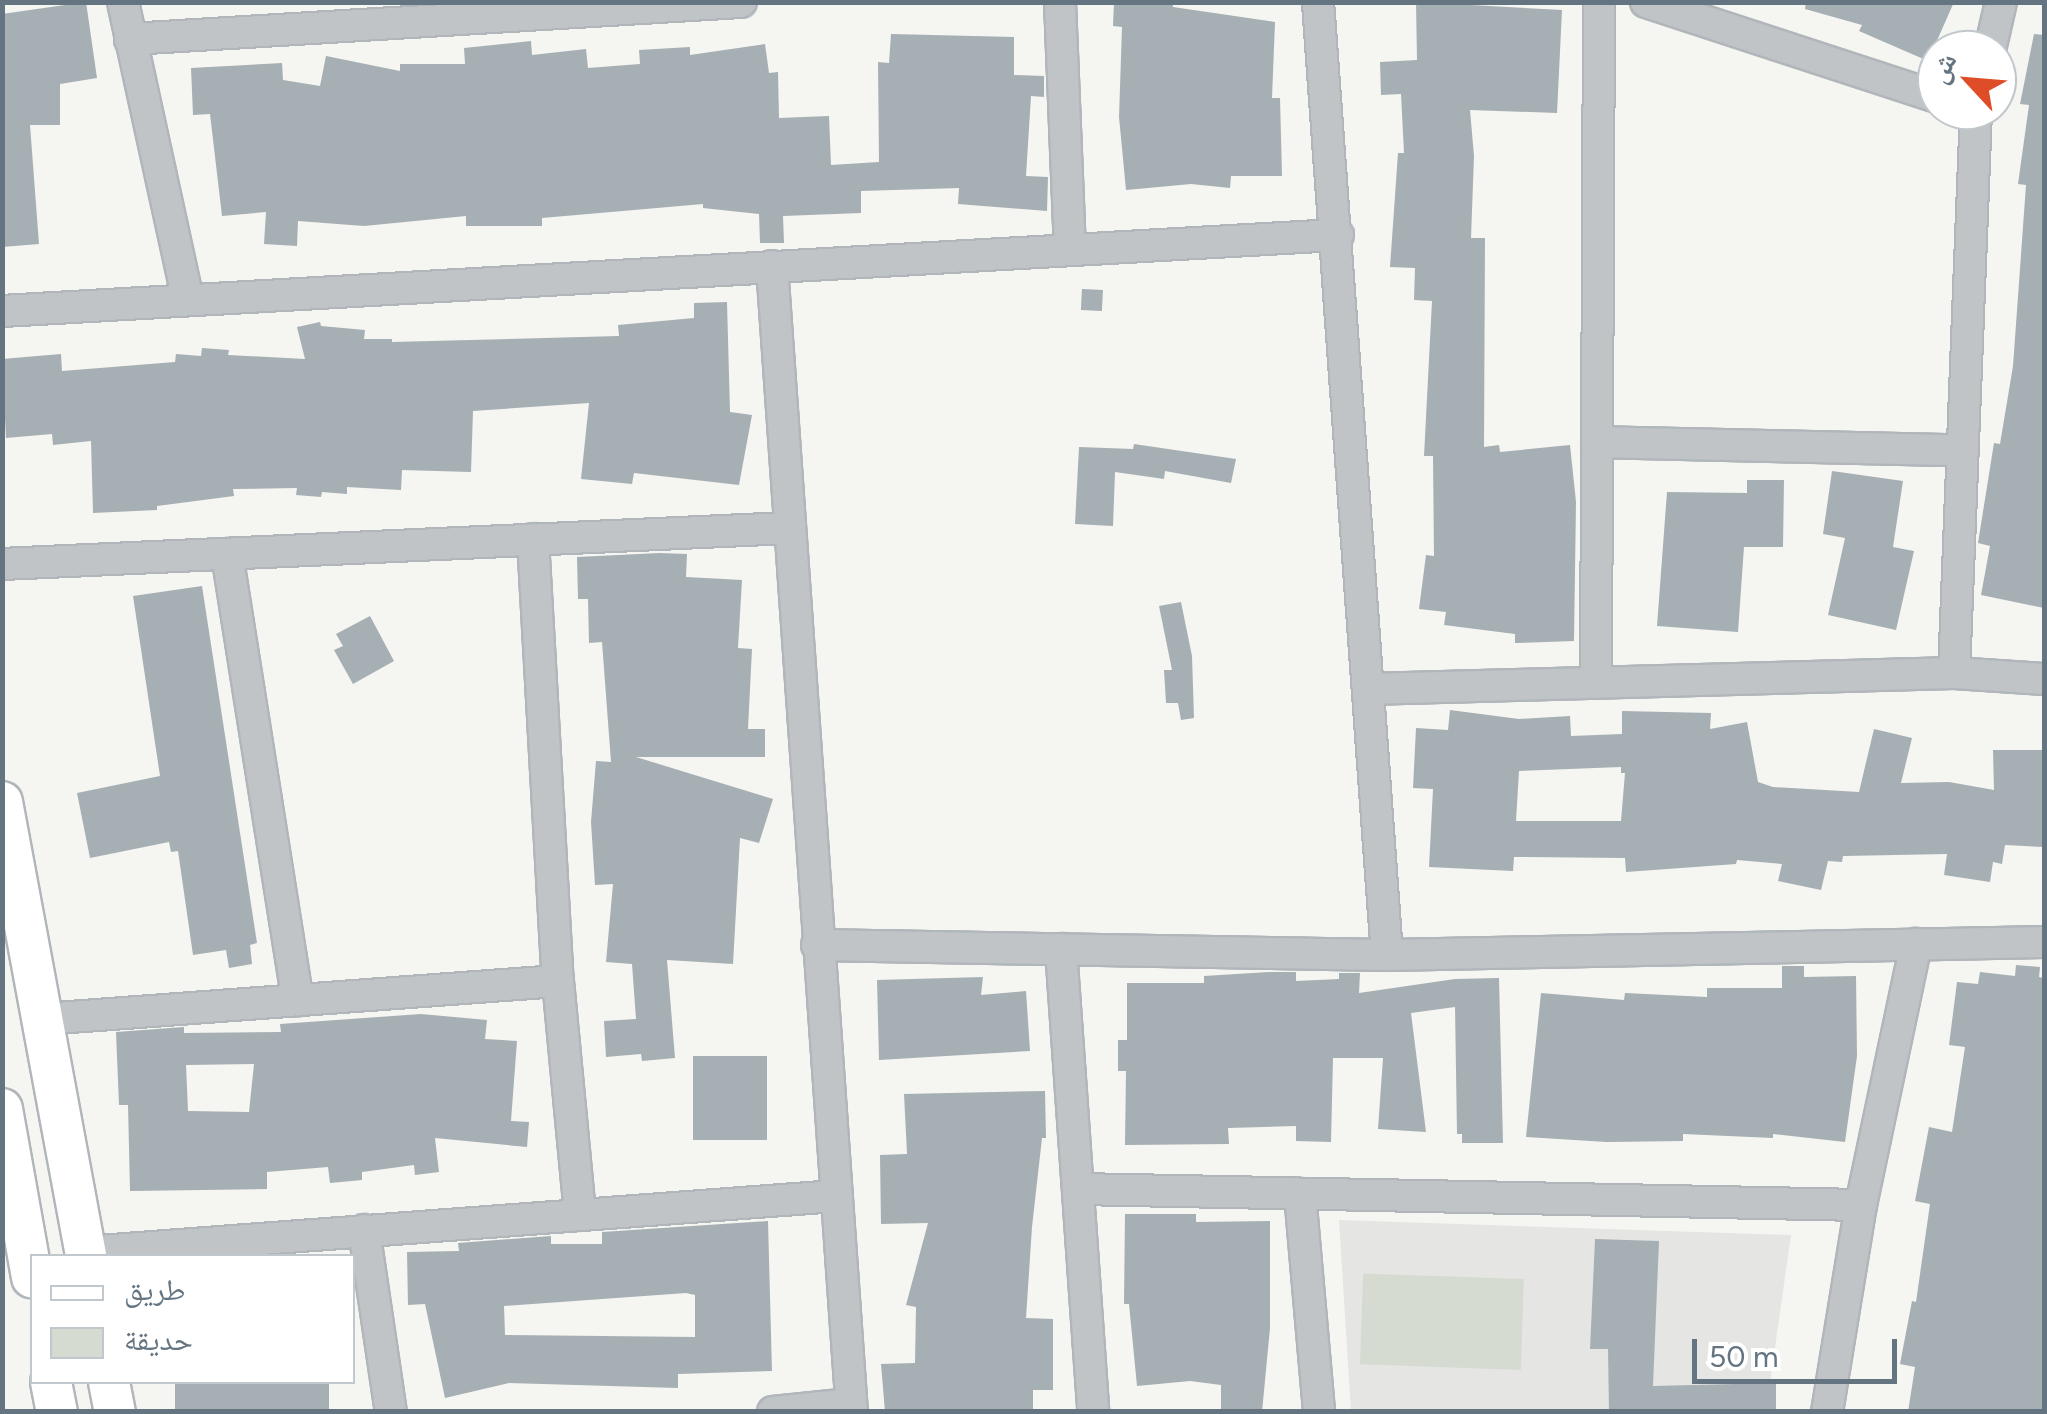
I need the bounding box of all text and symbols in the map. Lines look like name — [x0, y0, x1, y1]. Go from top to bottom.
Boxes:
north arrow — [1917, 30, 2017, 130]
text: ش — [1920, 47, 1964, 89]
legend — [30, 1254, 355, 1384]
text: طريق — [124, 1271, 185, 1308]
scale bar — [1697, 1319, 1902, 1381]
text: حديقة — [124, 1321, 193, 1358]
text: 50 m — [1709, 1338, 1778, 1375]

